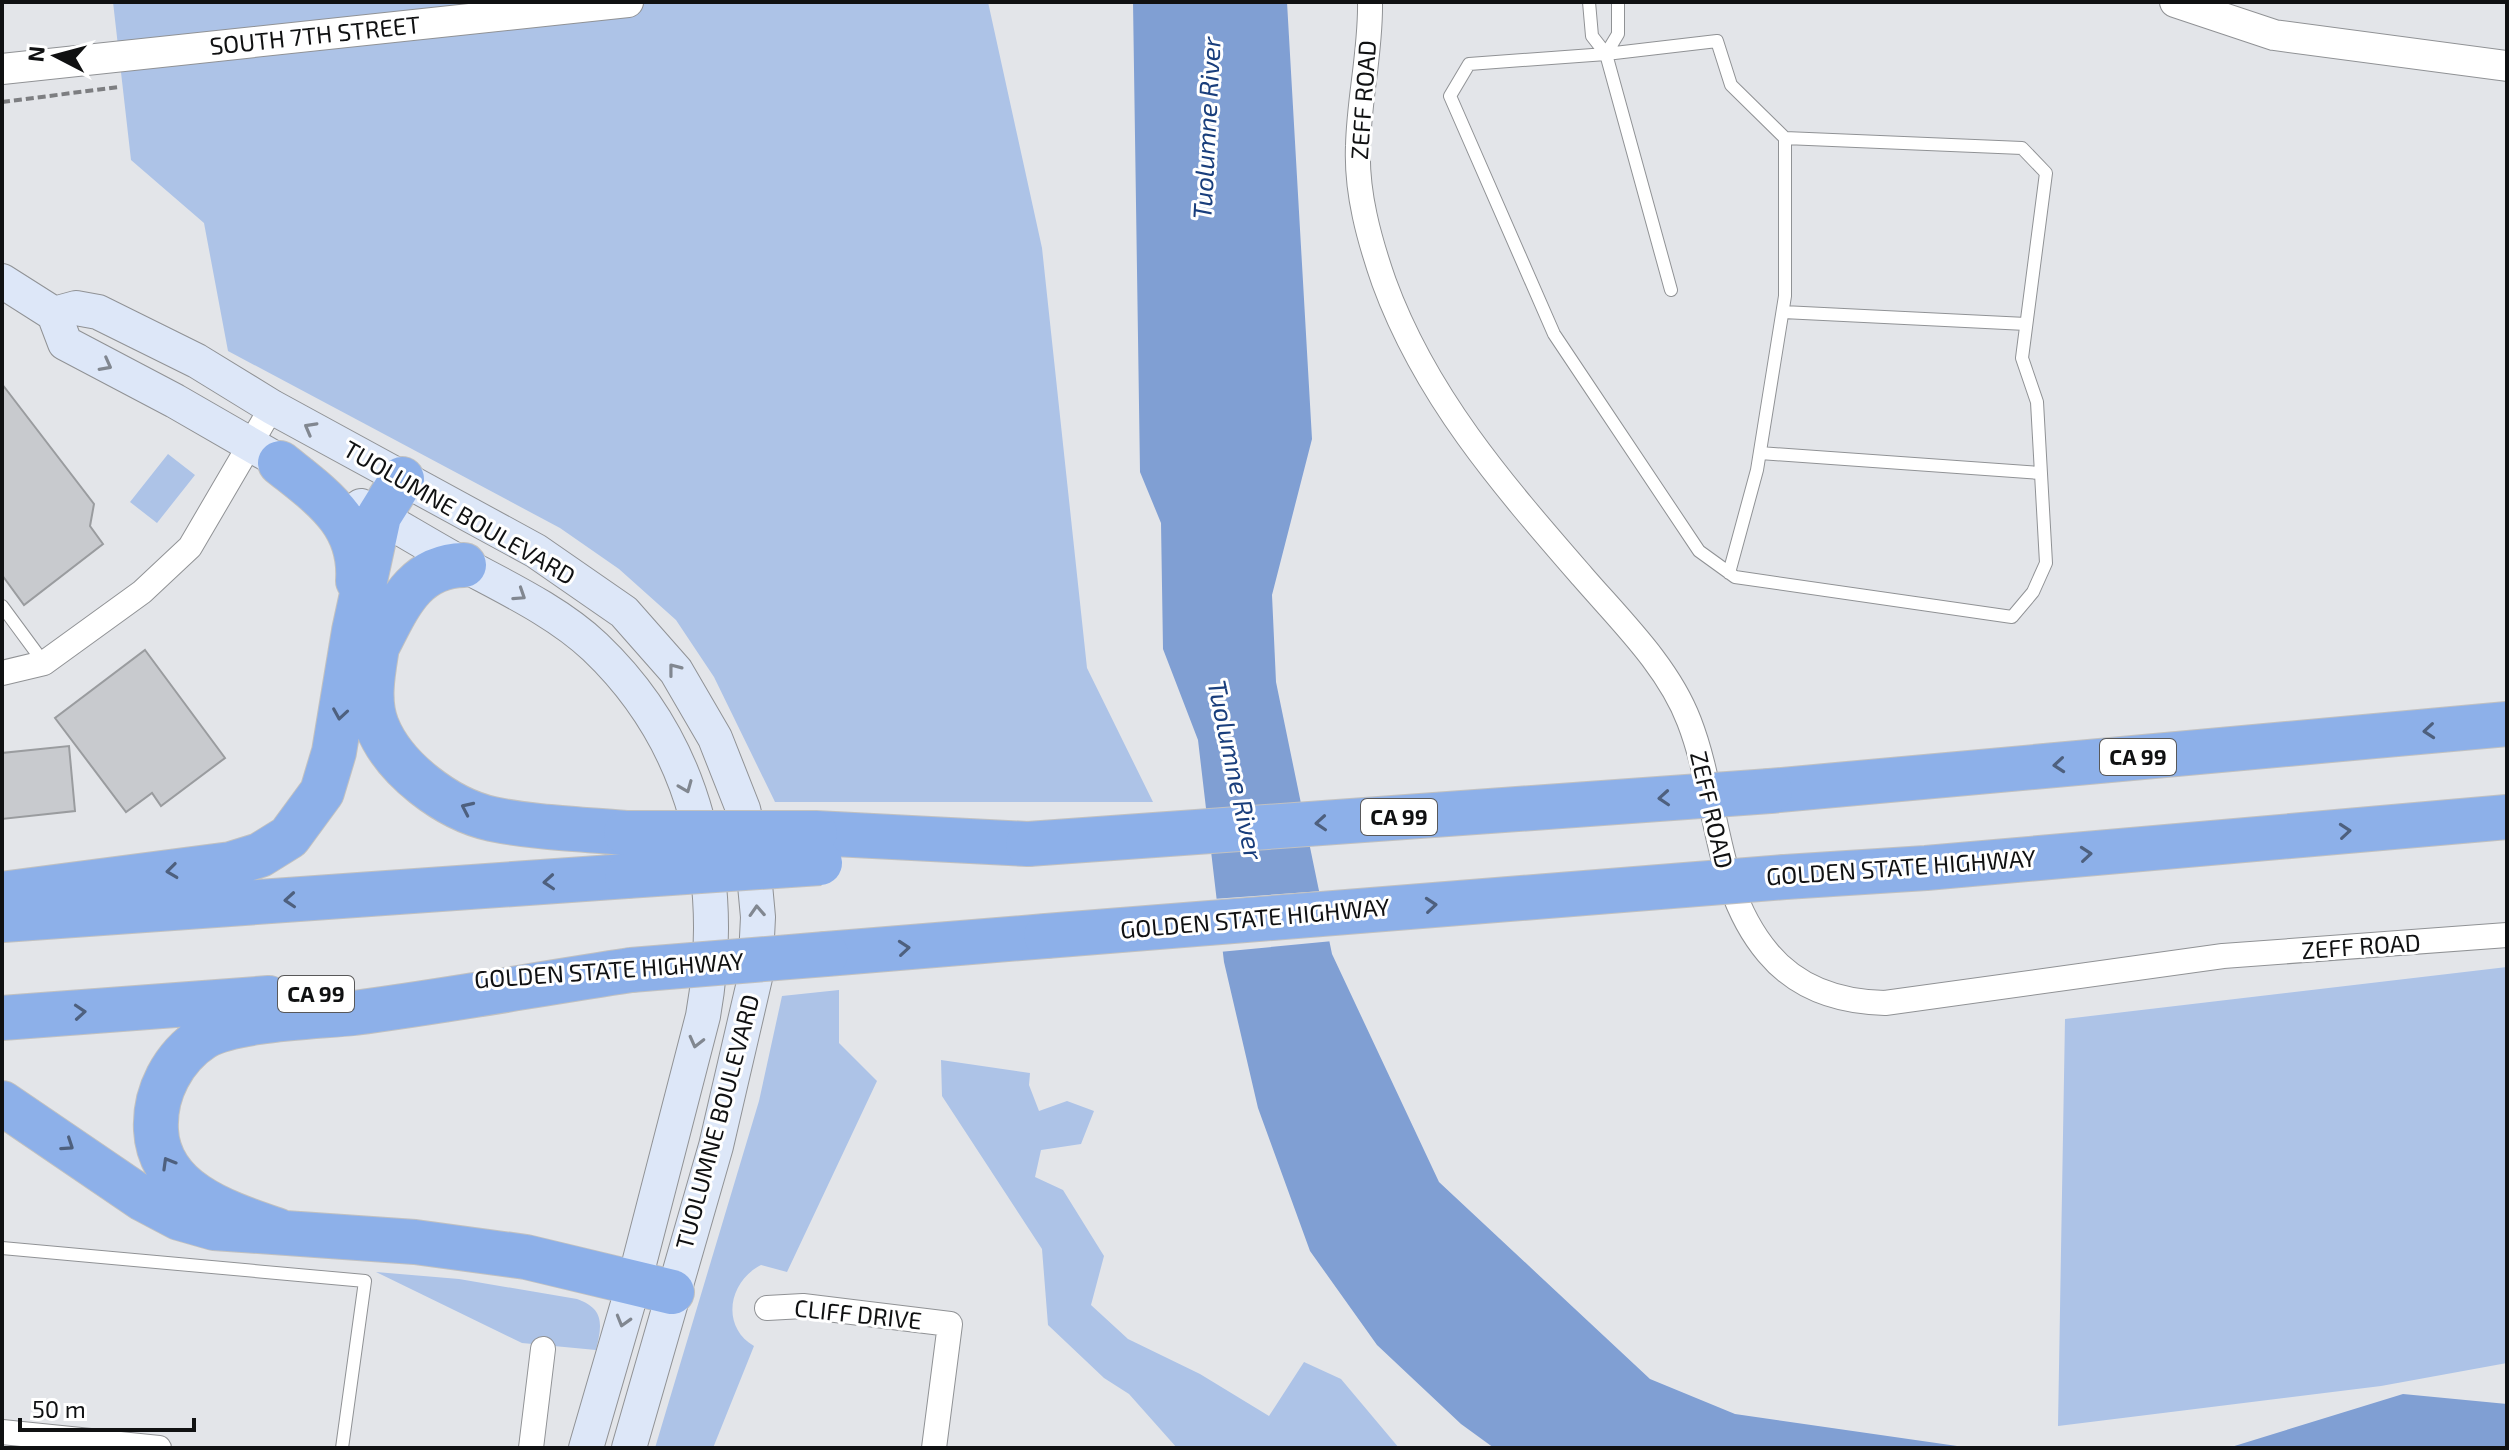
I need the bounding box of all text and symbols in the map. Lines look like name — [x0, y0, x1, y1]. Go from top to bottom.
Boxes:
street label: SOUTH 7TH STREET — [208, 9, 422, 60]
north arrow — [16, 16, 96, 96]
water label: Tuolumne River — [1185, 35, 1226, 220]
street label: ZEFF ROAD — [1344, 39, 1381, 161]
text: N — [21, 45, 49, 63]
one-way arrow — [98, 355, 113, 370]
one-way arrow — [304, 422, 318, 438]
street label: TUOLUMNE BOULEVARD — [339, 433, 581, 590]
one-way arrow — [511, 586, 525, 601]
one-way arrow — [669, 663, 683, 678]
water label: Tuolumne River — [1202, 677, 1271, 863]
one-way arrow — [332, 707, 349, 721]
one-way arrow — [2422, 723, 2435, 740]
road number: CA 99 — [2100, 739, 2176, 775]
street label: ZEFF ROAD — [1685, 748, 1740, 871]
one-way arrow — [2052, 756, 2065, 773]
one-way arrow — [677, 779, 693, 793]
one-way arrow — [1657, 789, 1670, 806]
road number: CA 99 — [1361, 799, 1437, 835]
one-way arrow — [460, 802, 475, 818]
one-way arrow — [1314, 814, 1327, 831]
one-way arrow — [2339, 823, 2352, 840]
street label: GOLDEN STATE HIGHWAY — [1765, 843, 2037, 890]
one-way arrow — [2080, 846, 2093, 863]
one-way arrow — [165, 863, 178, 880]
one-way arrow — [542, 873, 555, 890]
one-way arrow — [283, 891, 296, 908]
street label: GOLDEN STATE HIGHWAY — [1119, 891, 1391, 944]
one-way arrow — [1425, 897, 1438, 914]
one-way arrow — [749, 904, 766, 917]
street label: ZEFF ROAD — [2300, 927, 2422, 964]
one-way arrow — [898, 940, 911, 957]
street label: GOLDEN STATE HIGHWAY — [473, 946, 745, 993]
road number: CA 99 — [278, 976, 354, 1012]
street label: TUOLUMNE BOULEVARD — [669, 991, 765, 1252]
one-way arrow — [74, 1004, 87, 1021]
one-way arrow — [689, 1034, 706, 1048]
one-way arrow — [59, 1135, 73, 1150]
one-way arrow — [163, 1157, 178, 1171]
street label: CLIFF DRIVE — [793, 1292, 923, 1335]
one-way arrow — [616, 1313, 632, 1327]
scale bar — [20, 1382, 194, 1432]
text: 50 m — [32, 1394, 86, 1423]

